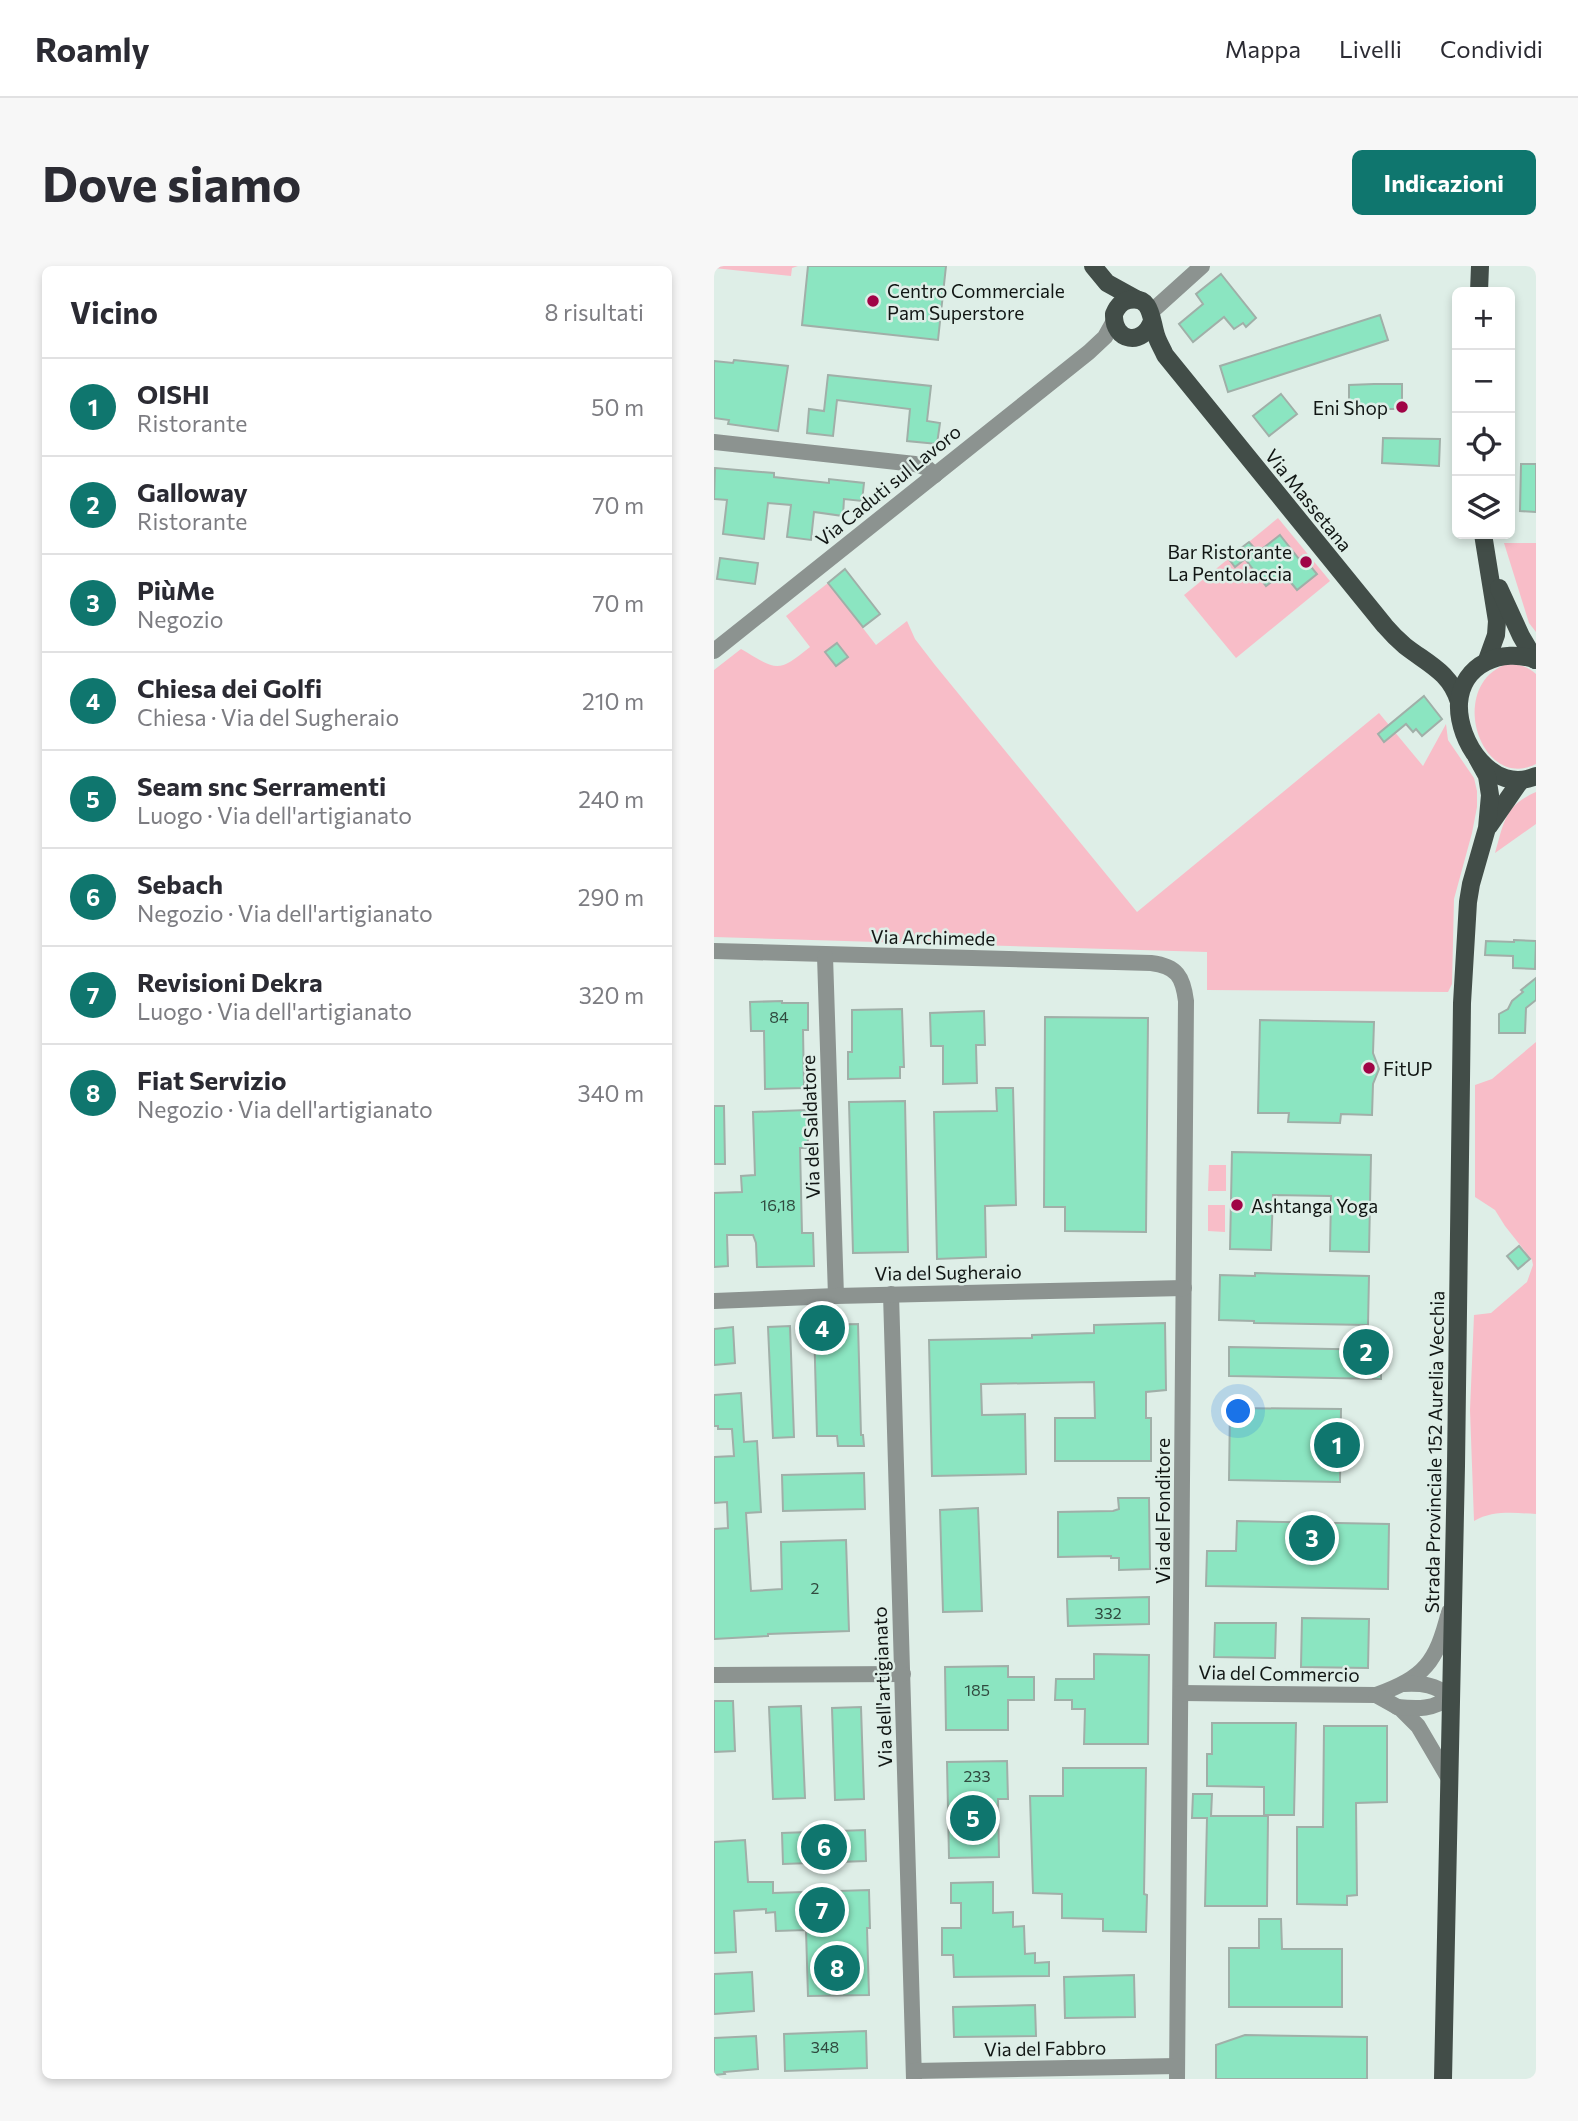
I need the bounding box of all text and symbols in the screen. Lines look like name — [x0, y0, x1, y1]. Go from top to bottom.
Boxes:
text: Roamly — [35, 28, 150, 69]
text: Mappa — [1225, 34, 1301, 63]
text: Livelli — [1339, 34, 1402, 63]
text: Condividi — [1440, 34, 1543, 63]
button: Indicazioni — [1352, 150, 1536, 215]
text: Dove siamo — [42, 152, 301, 212]
place label: Centro Commerciale Pam Superstore — [887, 279, 1065, 324]
map controls — [1452, 287, 1515, 539]
button: + — [1452, 287, 1515, 350]
text: Vicino — [70, 293, 158, 330]
marker: Centro Commerciale Pam Superstore — [865, 293, 881, 309]
text: 8 risultati — [545, 298, 644, 326]
button: − — [1452, 350, 1515, 413]
text: OISHI — [137, 378, 210, 409]
text: 1 — [88, 393, 98, 421]
text: 50 m — [591, 393, 644, 421]
place label: Eni Shop — [1313, 396, 1388, 419]
marker: Eni Shop — [1394, 399, 1410, 415]
text: Ristorante — [137, 409, 247, 437]
button: locate — [1452, 413, 1515, 476]
street label: Via Caduti sul Lavoro — [811, 419, 965, 551]
street label: Via Massetana — [1261, 444, 1357, 556]
text: Galloway — [137, 476, 248, 507]
button: layers — [1452, 476, 1515, 539]
text: 2 — [86, 491, 100, 519]
text: 70 m — [592, 491, 644, 519]
text: Ristorante — [137, 507, 247, 535]
place label: Bar Ristorante La Pentolaccia — [1167, 540, 1292, 585]
marker: Bar Ristorante La Pentolaccia — [1298, 554, 1314, 570]
text: PiùMe — [137, 574, 215, 605]
text: 3 — [86, 589, 100, 617]
text: 70 m — [592, 589, 644, 617]
text: Negozio — [137, 605, 224, 633]
text: Chiesa dei Golfi — [137, 672, 322, 703]
text: 4 — [86, 687, 100, 715]
text: 210 m — [582, 687, 644, 715]
text: Chiesa · Via del Sugheraio — [137, 703, 399, 731]
text: Seam snc Serramenti — [137, 770, 386, 801]
text: 5 — [86, 785, 100, 813]
text: 240 m — [578, 785, 644, 813]
text: Luogo · Via dell'artigianato — [137, 801, 412, 829]
text: Sebach — [137, 868, 223, 899]
text: 6 — [86, 883, 100, 911]
text: 290 m — [578, 883, 644, 911]
text: Negozio · Via dell'artigianato — [137, 899, 433, 927]
street label: Via Archimede — [870, 924, 996, 950]
text: Revisioni Dekra — [137, 966, 323, 997]
text: 7 — [87, 981, 99, 1009]
text: 320 m — [579, 981, 644, 1009]
text: Luogo · Via dell'artigianato — [137, 997, 412, 1025]
house number: 84 — [769, 1007, 789, 1026]
street label: Via del Saldatore — [796, 1055, 824, 1199]
place label: FitUP — [1383, 1057, 1432, 1080]
marker: FitUP — [1361, 1060, 1377, 1076]
text: Fiat Servizio — [137, 1064, 286, 1095]
text: 8 — [86, 1079, 100, 1107]
text: 340 m — [578, 1079, 644, 1107]
text: Negozio · Via dell'artigianato — [137, 1095, 433, 1123]
place label: Ashtanga Yoga — [1251, 1194, 1378, 1217]
house number: 16,18 — [760, 1195, 796, 1214]
marker: Ashtanga Yoga — [1229, 1197, 1245, 1213]
street label: Via del Sugheraio — [874, 1259, 1022, 1285]
street label: Strada Provinciale 152 Aurelia Vecchia — [1420, 1291, 1448, 1613]
pin: 4 — [799, 1302, 845, 1354]
pin: 2 — [1343, 1326, 1389, 1378]
your location — [1221, 1394, 1255, 1428]
pin: 1 — [1314, 1419, 1360, 1471]
street label: Via del Fonditore — [1151, 1438, 1174, 1584]
pin: 3 — [1289, 1512, 1335, 1564]
house number: 2 — [811, 1578, 820, 1597]
house number: 332 — [1094, 1603, 1122, 1622]
street label: Via dell'artigianato — [868, 1606, 896, 1768]
street label: Via del Commercio — [1198, 1660, 1360, 1686]
house number: 185 — [964, 1680, 990, 1699]
house number: 233 — [963, 1766, 991, 1785]
pin: 5 — [950, 1792, 996, 1844]
pin: 6 — [801, 1821, 847, 1873]
pin: 7 — [799, 1884, 845, 1936]
pin: 8 — [814, 1942, 860, 1994]
street label: Via del Fabbro — [984, 2035, 1106, 2061]
house number: 348 — [811, 2037, 839, 2056]

